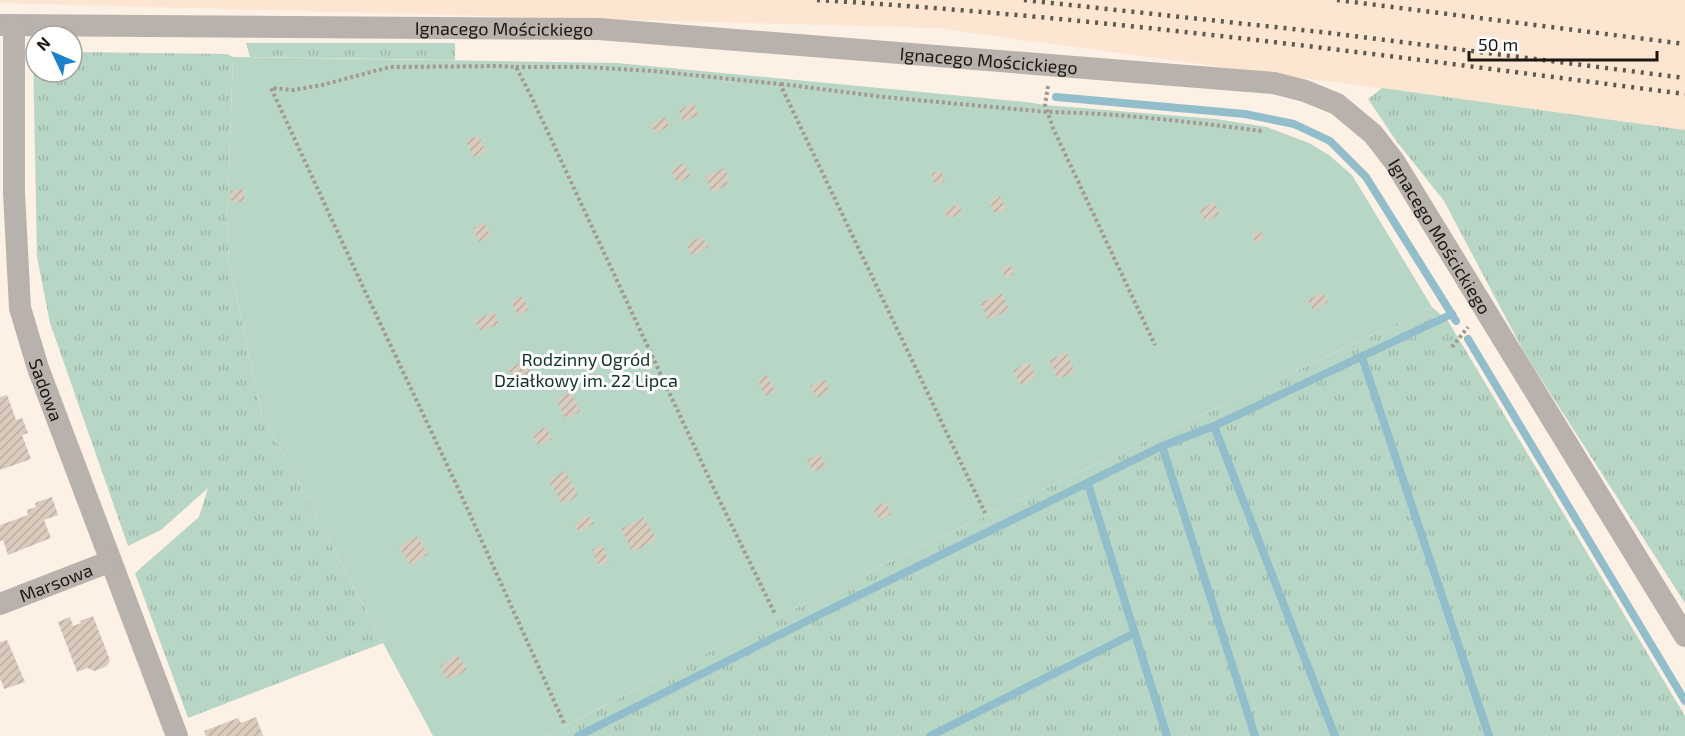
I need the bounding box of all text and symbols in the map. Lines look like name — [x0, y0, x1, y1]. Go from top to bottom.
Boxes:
street label: Ignacego Mościckiego — [415, 17, 593, 40]
north arrow — [24, 24, 84, 84]
scale bar — [1469, 24, 1656, 62]
text: N — [32, 32, 54, 54]
text: 50 m — [1478, 33, 1518, 55]
street label: Ignacego Mościckiego — [899, 42, 1079, 78]
street label: Ignacego Mościckiego — [1384, 154, 1496, 318]
park label: Rodzinny Ogród Działkowy im. 22 Lipca — [494, 348, 678, 391]
street label: Sadowa — [25, 356, 68, 424]
street label: Marsowa — [16, 558, 96, 606]

